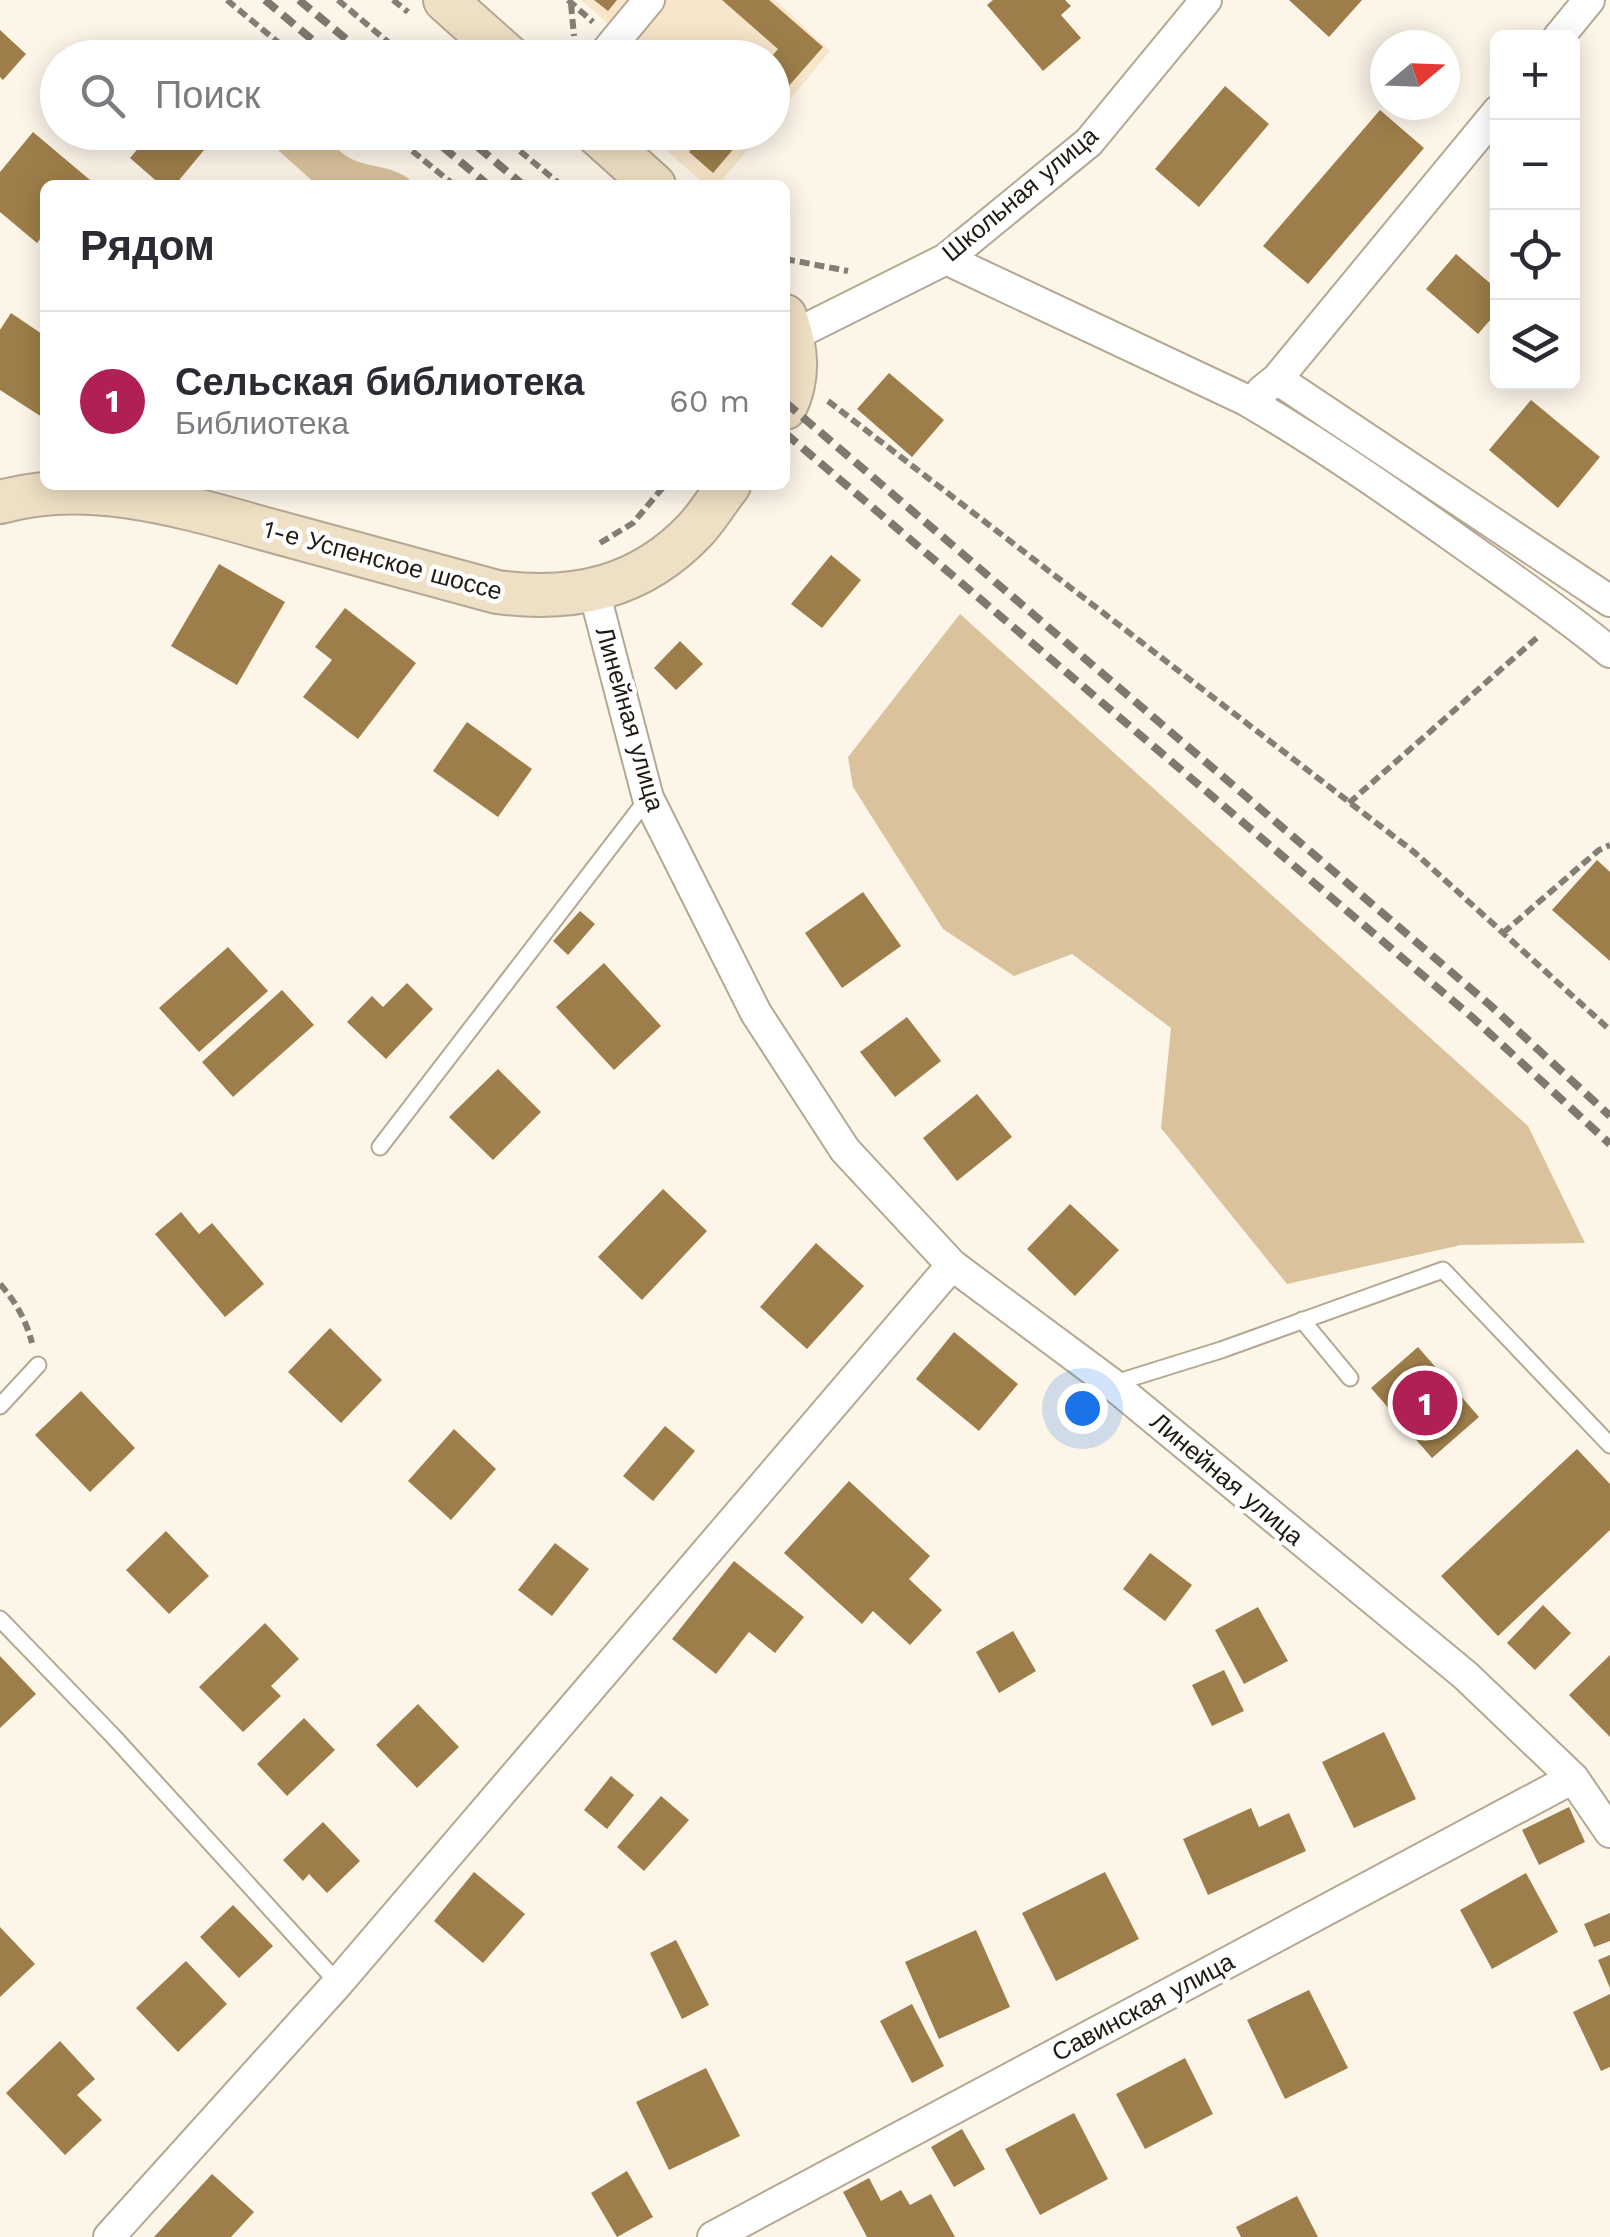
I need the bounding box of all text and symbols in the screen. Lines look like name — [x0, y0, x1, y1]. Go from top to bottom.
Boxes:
north arrow — [1370, 30, 1460, 120]
map controls — [1490, 30, 1580, 390]
button: + — [1490, 30, 1580, 120]
search box — [40, 40, 790, 150]
icon: search — [75, 68, 130, 123]
text: Поиск — [155, 73, 260, 117]
button: − — [1490, 120, 1580, 210]
street label: Школьная улица — [937, 121, 1104, 267]
button: locate — [1490, 210, 1580, 300]
text: Рядом — [80, 221, 215, 270]
button: layers — [1490, 300, 1580, 390]
text: Сельская библиотека — [175, 360, 584, 404]
text: 1 — [106, 382, 119, 420]
text: 60 m — [669, 382, 750, 420]
text: Библиотека — [175, 404, 349, 442]
street label: 1-е Успенское шоссе — [261, 514, 505, 606]
street label: Линейная улица — [590, 623, 670, 815]
pin: 1 — [1392, 1366, 1458, 1440]
your location — [1057, 1383, 1108, 1434]
street label: Линейная улица — [1145, 1407, 1309, 1551]
street label: Савинская улица — [1047, 1947, 1239, 2067]

